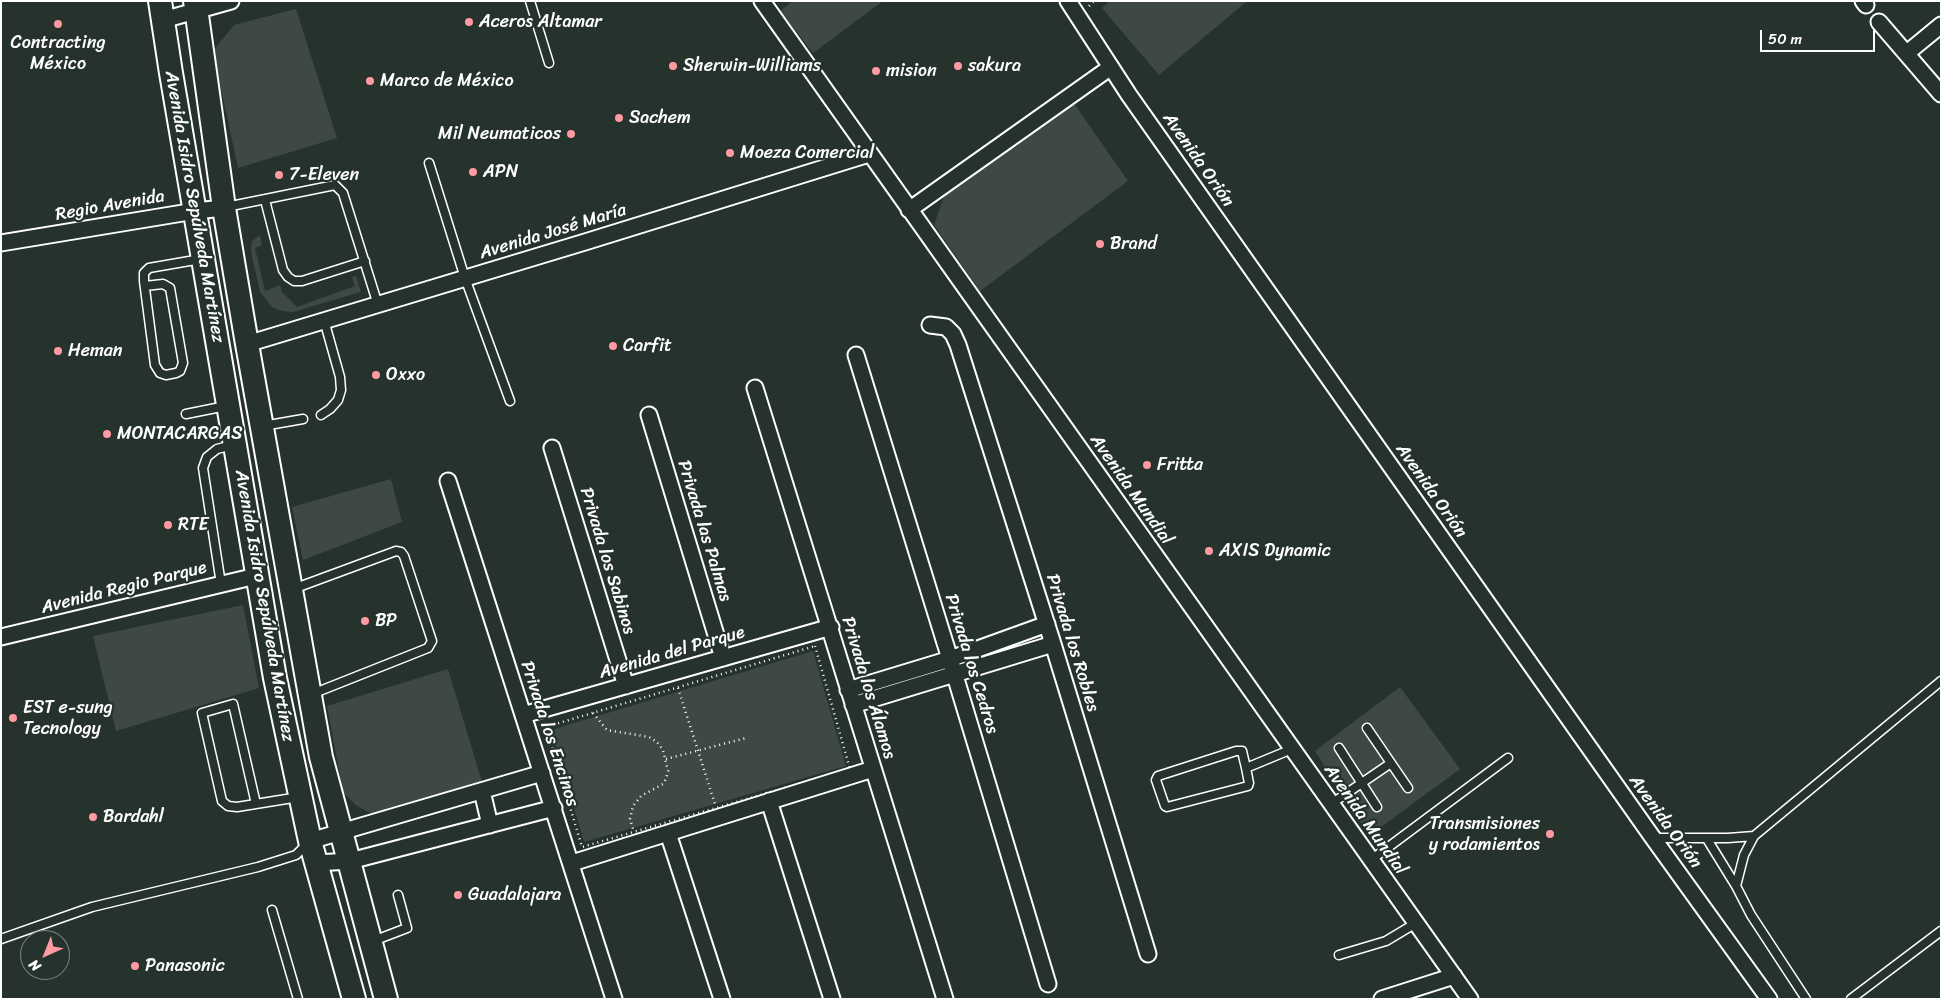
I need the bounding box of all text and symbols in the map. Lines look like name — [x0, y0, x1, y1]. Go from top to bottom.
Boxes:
place label: Aceros Altamar — [479, 11, 602, 33]
marker: Aceros Altamar — [463, 16, 475, 28]
marker: Contracting México — [52, 18, 64, 30]
scale bar — [1762, 20, 1877, 52]
text: 50 m — [1768, 26, 1802, 52]
place label: Contracting México — [10, 32, 106, 74]
place label: Sherwin-Williams — [683, 55, 821, 77]
place label: sakura — [968, 55, 1021, 77]
marker: Sherwin-Williams — [667, 60, 679, 72]
place label: mision — [886, 60, 937, 82]
marker: sakura — [952, 60, 964, 72]
marker: mision — [870, 65, 882, 77]
street label: Avenida Isidro Sepúlveda Martínez — [159, 69, 229, 345]
place label: Marco de México — [380, 70, 514, 92]
marker: Marco de México — [364, 75, 376, 87]
place label: Sachem — [629, 107, 691, 129]
street label: Avenida Orión — [1158, 109, 1238, 211]
marker: Sachem — [613, 112, 625, 124]
place label: Mil Neumaticos — [438, 123, 561, 145]
marker: Mil Neumaticos — [565, 128, 577, 140]
place label: Moeza Comercial — [740, 142, 874, 164]
marker: Moeza Comercial — [724, 147, 736, 159]
place label: APN — [483, 161, 518, 183]
place label: 7-Eleven — [289, 164, 359, 186]
marker: APN — [467, 166, 479, 178]
marker: 7-Eleven — [273, 169, 285, 181]
street label: Regio Avenida — [54, 186, 166, 226]
street label: Avenida José María — [477, 199, 629, 265]
place label: Brand — [1110, 233, 1157, 255]
marker: Brand — [1094, 238, 1106, 250]
place label: Carfit — [623, 335, 672, 357]
place label: Heman — [68, 340, 123, 362]
marker: Carfit — [607, 340, 619, 352]
marker: Heman — [52, 345, 64, 357]
place label: Oxxo — [386, 364, 425, 386]
marker: Oxxo — [370, 369, 382, 381]
place label: MONTACARGAS — [117, 423, 243, 445]
marker: MONTACARGAS — [101, 428, 113, 440]
street label: Avenida Mundial — [1085, 431, 1177, 549]
street label: Avenida Orión — [1391, 440, 1471, 542]
place label: Fritta — [1157, 454, 1203, 476]
street label: Privada las Palmas — [672, 458, 736, 604]
marker: Fritta — [1141, 459, 1153, 471]
street label: Avenida Isidro Sepúlveda Martínez — [229, 468, 299, 744]
street label: Privada los Sabinos — [574, 485, 640, 637]
place label: RTE — [178, 514, 208, 536]
marker: RTE — [162, 519, 174, 531]
place label: AXIS Dynamic — [1219, 540, 1331, 562]
marker: AXIS Dynamic — [1203, 545, 1215, 557]
street label: Avenida Regio Parque — [39, 557, 209, 619]
street label: Privada los Robles — [1041, 572, 1103, 714]
street label: Privada los Cedros — [939, 592, 1003, 736]
place label: BP — [375, 610, 397, 632]
street label: Privada los Álamos — [836, 614, 900, 762]
marker: BP — [359, 615, 371, 627]
street label: Avenida del Parque — [597, 622, 747, 684]
street label: Privada los Encinos — [515, 658, 583, 810]
place label: EST e-sung Tecnology — [23, 697, 113, 740]
marker: EST e-sung Tecnology — [7, 712, 19, 724]
street label: Avenida Mundial — [1319, 761, 1411, 879]
street label: Avenida Orión — [1624, 771, 1706, 873]
place label: Bardahl — [103, 806, 164, 828]
marker: Bardahl — [87, 811, 99, 823]
place label: Transmisiones y rodamientos — [1429, 813, 1540, 856]
marker: Transmisiones y rodamientos — [1544, 828, 1556, 840]
place label: Guadalajara — [468, 884, 561, 906]
marker: Guadalajara — [452, 889, 464, 901]
north arrow — [20, 930, 70, 980]
text: N — [23, 953, 47, 978]
place label: Panasonic — [145, 955, 225, 977]
marker: Panasonic — [129, 960, 141, 972]

